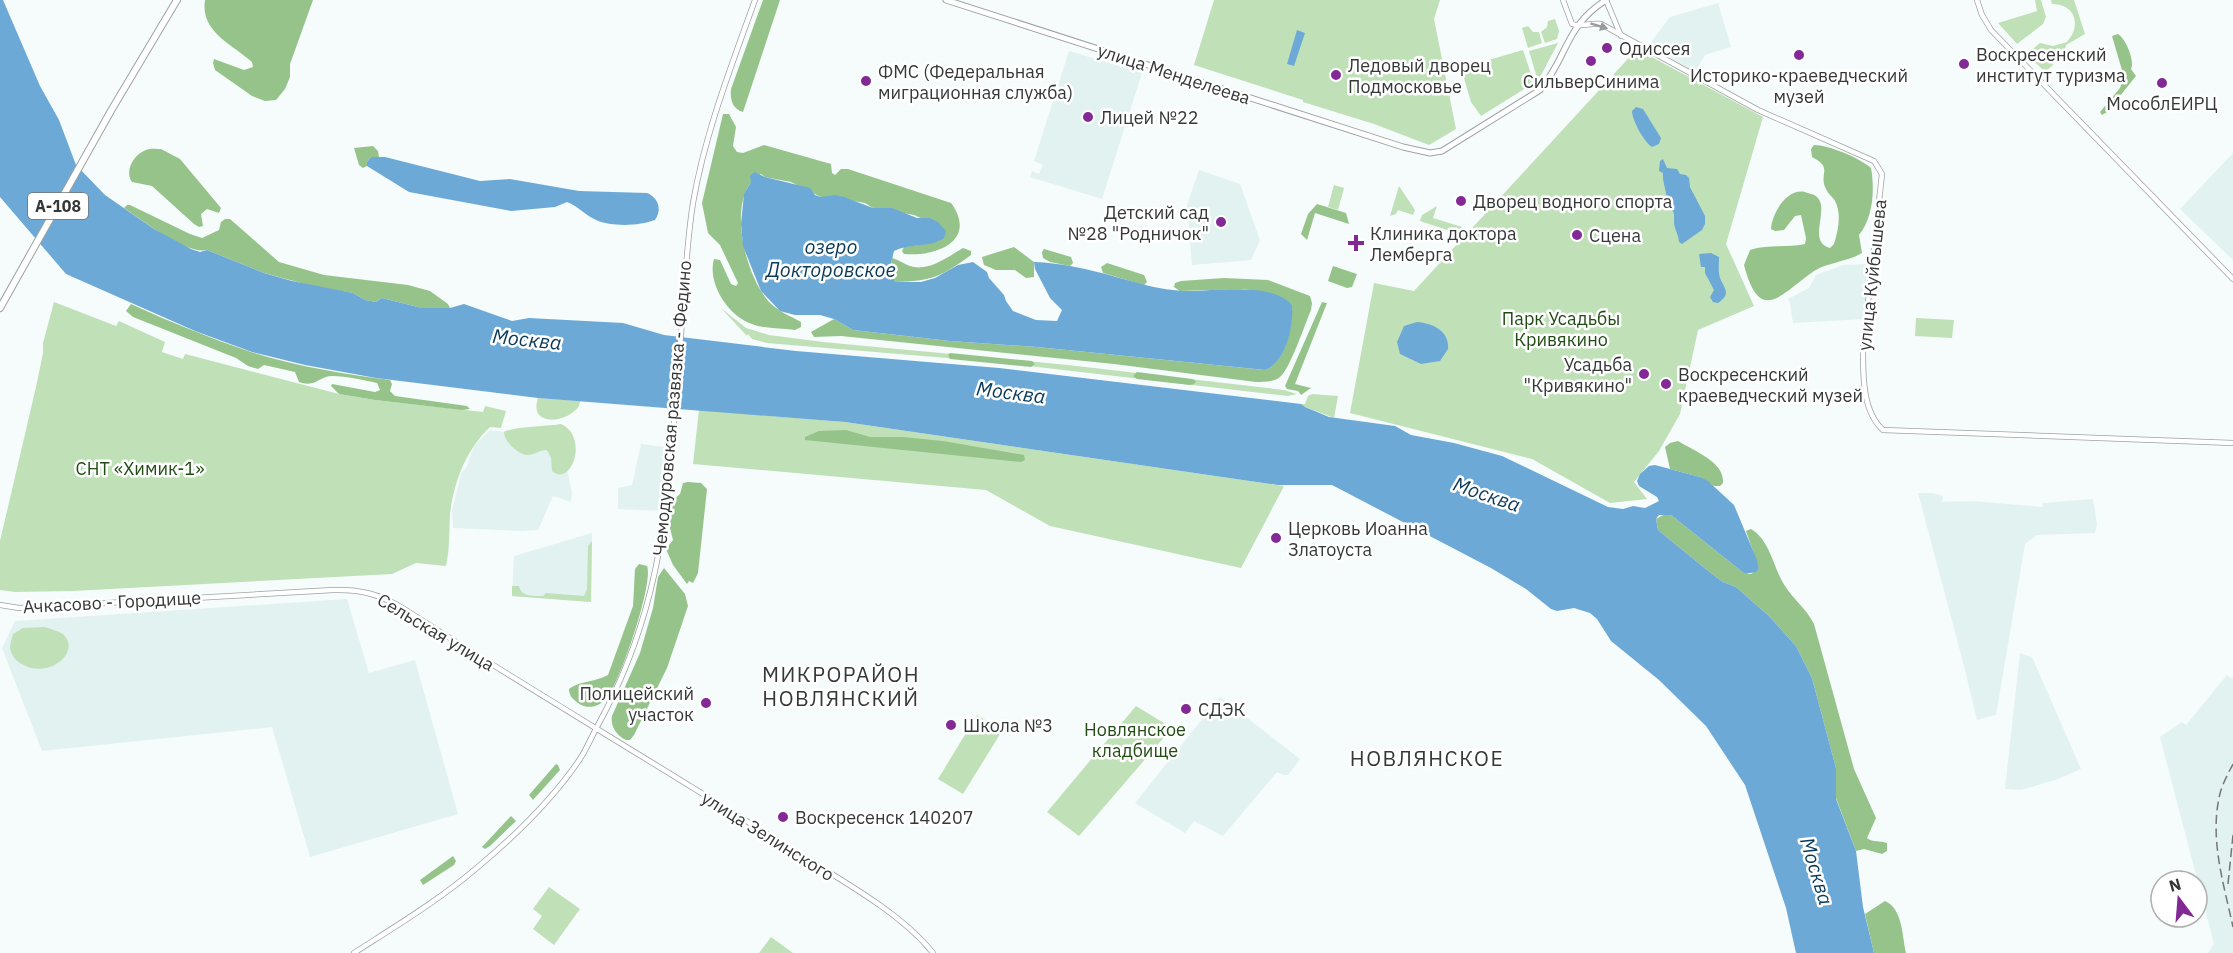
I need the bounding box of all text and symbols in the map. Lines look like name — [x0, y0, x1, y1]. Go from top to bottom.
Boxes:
one-way arrow — [1590, 22, 1608, 31]
place label: Одиссея — [1619, 37, 1690, 60]
street label: улица Менделеева — [1095, 38, 1254, 110]
marker: Одиссея — [1600, 41, 1614, 55]
place label: Воскресенский институт туризма — [1976, 43, 2126, 87]
marker: Историко-краеведческий музей — [1792, 48, 1806, 62]
place label: Ледовый дворец Подмосковье — [1348, 54, 1491, 98]
marker: СильверСинима — [1584, 54, 1598, 68]
marker: Воскресенский институт туризма — [1957, 57, 1971, 71]
place label: ФМС (Федеральная миграционная служба) — [878, 60, 1073, 104]
place label: Историко-краеведческий музей — [1690, 64, 1908, 108]
marker: Ледовый дворец Подмосковье — [1329, 68, 1343, 82]
place label: СильверСинима — [1523, 70, 1660, 93]
marker: ФМС (Федеральная миграционная служба) — [859, 74, 873, 88]
marker: МособлЕИРЦ — [2155, 76, 2169, 90]
place label: МособлЕИРЦ — [2106, 92, 2218, 115]
place label: Лицей №22 — [1100, 106, 1199, 129]
marker: Лицей №22 — [1081, 110, 1095, 124]
place label: Дворец водного спорта — [1473, 190, 1673, 213]
road number: А-108 — [28, 193, 88, 219]
marker: Дворец водного спорта — [1454, 194, 1468, 208]
street label: улица Куйбышева — [1853, 198, 1891, 352]
place label: Детский сад №28 "Родничок" — [1067, 201, 1209, 245]
marker: Детский сад №28 "Родничок" — [1214, 215, 1228, 229]
place label: Клиника доктора Лемберга — [1370, 222, 1517, 266]
place label: Сцена — [1589, 224, 1641, 247]
marker: Сцена — [1570, 228, 1584, 242]
water label: озеро Докторовское — [764, 233, 896, 283]
marker: Клиника доктора Лемберга — [1347, 234, 1365, 252]
street label: Чемодуровская развязка - Федино — [648, 259, 696, 557]
park label: Парк Усадьбы Кривякино — [1502, 307, 1620, 351]
water label: Москва — [491, 322, 563, 356]
place label: Усадьба "Кривякино" — [1524, 353, 1632, 397]
place label: Воскресенский краеведческий музей — [1678, 363, 1863, 407]
marker: Усадьба "Кривякино" — [1637, 367, 1651, 381]
water label: Москва — [975, 374, 1047, 410]
marker: Воскресенский краеведческий музей — [1659, 377, 1673, 391]
park label: СНТ «Химик-1» — [76, 457, 204, 480]
water label: Москва — [1450, 470, 1524, 518]
place label: Церковь Иоанна Златоуста — [1288, 517, 1428, 561]
marker: Церковь Иоанна Златоуста — [1269, 531, 1283, 545]
street label: Ачкасово - Городище — [22, 586, 202, 618]
street label: Сельская улица — [373, 588, 499, 676]
district label: МИКРОРАЙОН НОВЛЯНСКИЙ — [762, 660, 920, 712]
place label: Полицейский участок — [579, 682, 694, 726]
marker: Полицейский участок — [699, 696, 713, 710]
place label: СДЭК — [1198, 698, 1246, 721]
marker: СДЭК — [1179, 702, 1193, 716]
place label: Школа №3 — [963, 714, 1053, 737]
marker: Школа №3 — [944, 718, 958, 732]
park label: Новлянское кладбище — [1084, 718, 1186, 762]
district label: НОВЛЯНСКОЕ — [1350, 744, 1504, 772]
street label: улица Зелинского — [697, 786, 839, 886]
place label: Воскресенск 140207 — [795, 806, 974, 829]
marker: Воскресенск 140207 — [776, 810, 790, 824]
water label: Москва — [1794, 834, 1840, 908]
north arrow — [2149, 869, 2209, 929]
text: N — [2167, 873, 2183, 896]

